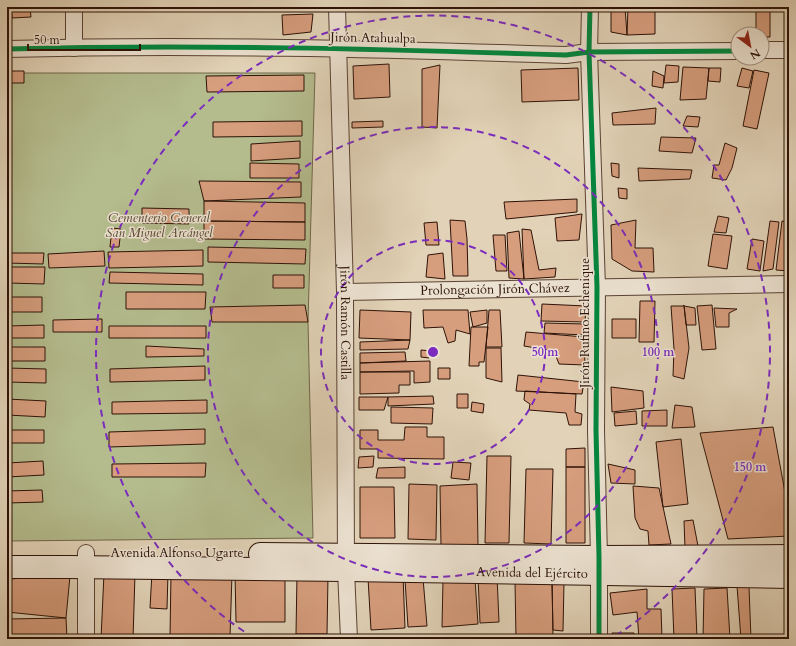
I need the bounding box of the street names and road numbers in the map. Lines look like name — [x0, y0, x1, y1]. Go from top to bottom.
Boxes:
street label: Jirón Atahualpa — [328, 28, 416, 48]
street label: Jirón Rufino Echenique — [576, 258, 594, 390]
street label: Jirón Ramón Castilla — [335, 264, 354, 380]
street label: Prolongación Jirón Chávez — [420, 279, 570, 300]
street label: Avenida Alfonso Ugarte — [111, 544, 244, 562]
street label: Avenida del Ejército — [476, 563, 588, 583]

